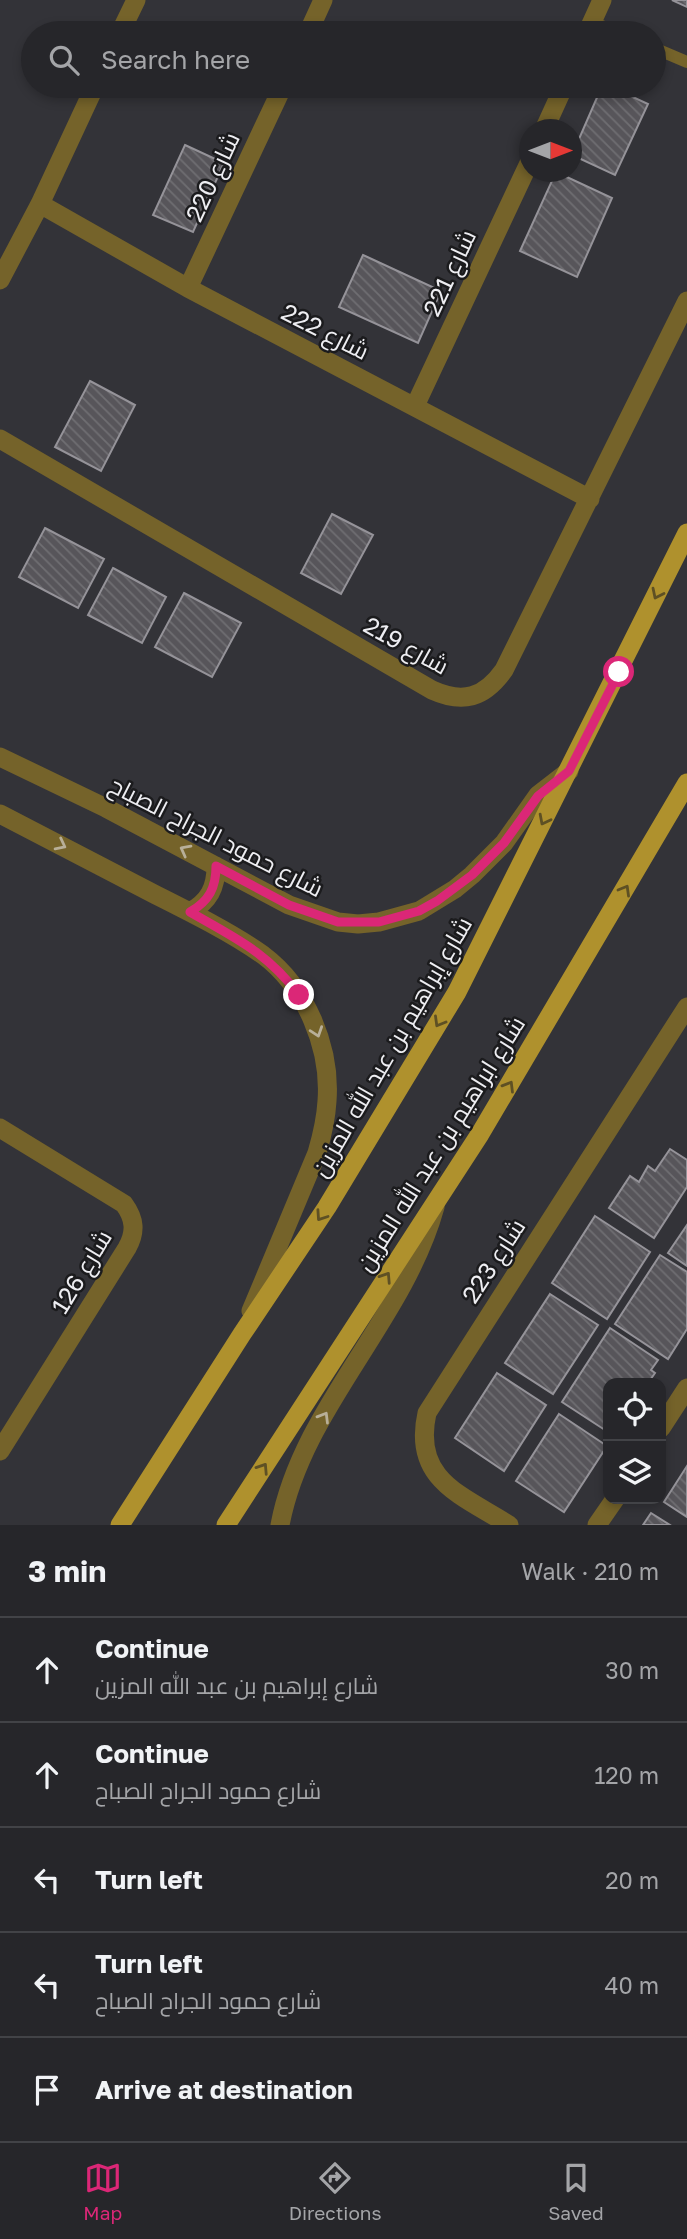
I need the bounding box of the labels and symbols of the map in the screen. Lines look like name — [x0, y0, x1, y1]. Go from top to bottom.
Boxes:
north arrow — [519, 119, 582, 182]
street label: شارع 220 — [178, 127, 248, 227]
street label: شارع 221 — [416, 225, 484, 321]
street label: شارع 222 — [276, 296, 374, 368]
one-way arrow — [651, 587, 665, 599]
street label: شارع 219 — [358, 610, 454, 682]
route start — [603, 656, 634, 687]
street label: شارع حمود الجراح الصباح — [104, 769, 328, 905]
one-way arrow — [539, 813, 553, 825]
one-way arrow — [53, 837, 66, 850]
one-way arrow — [180, 844, 192, 858]
one-way arrow — [617, 884, 630, 897]
street label: شارع إبراهيم بن عبد الله المزين — [304, 911, 480, 1183]
route end — [283, 979, 314, 1010]
street label: شارع ابراهيم بن عبد الله المزين — [349, 1010, 533, 1278]
one-way arrow — [435, 1014, 448, 1027]
one-way arrow — [309, 1025, 323, 1037]
one-way arrow — [501, 1080, 514, 1093]
one-way arrow — [317, 1208, 329, 1221]
street label: شارع 223 — [455, 1213, 533, 1309]
street label: شارع 126 — [44, 1224, 120, 1320]
one-way arrow — [378, 1271, 391, 1284]
one-way arrow — [315, 1412, 328, 1425]
one-way arrow — [254, 1462, 267, 1475]

